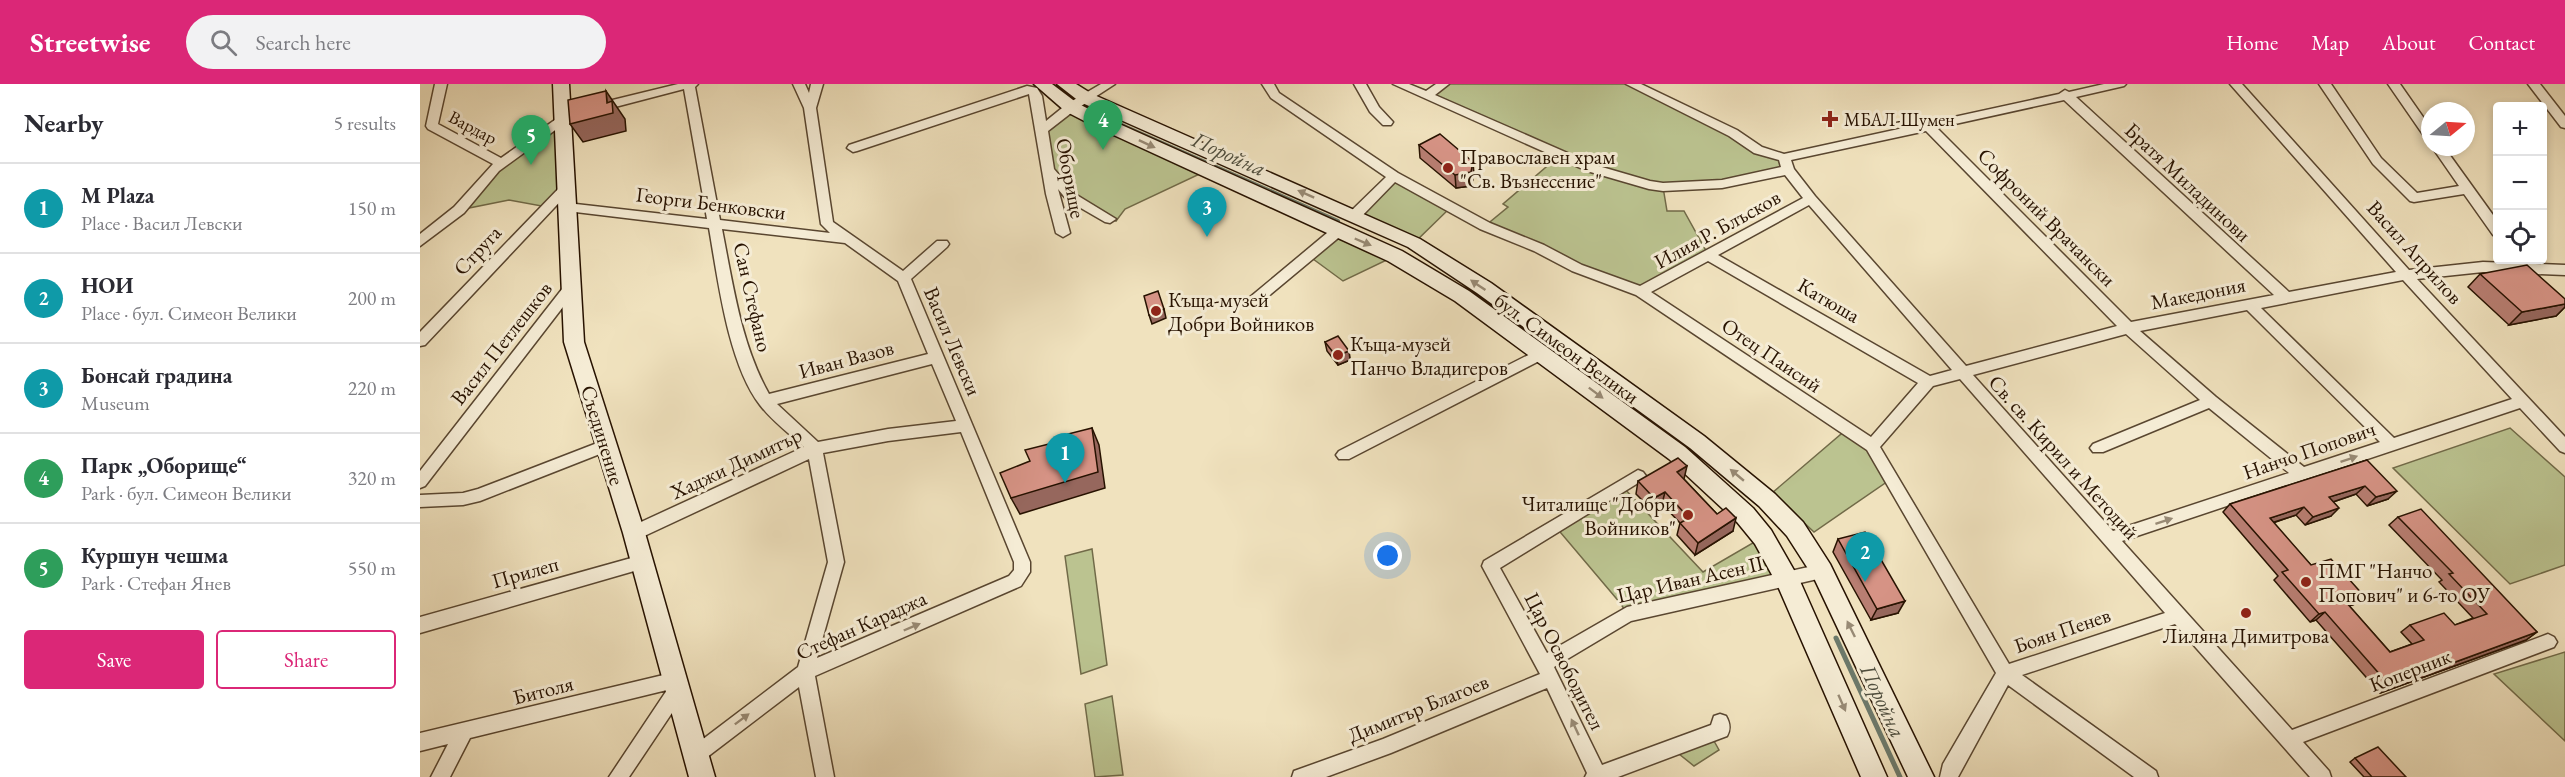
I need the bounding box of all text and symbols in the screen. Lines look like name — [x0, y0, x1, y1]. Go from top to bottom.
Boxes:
search box — [186, 15, 606, 69]
text: Streetwise — [30, 24, 150, 60]
icon: search — [207, 26, 240, 59]
text: Search here — [255, 28, 351, 57]
text: Home — [2226, 29, 2278, 56]
text: Map — [2311, 29, 2349, 56]
text: About — [2382, 29, 2435, 56]
text: Contact — [2468, 29, 2535, 56]
pin: 4 — [1084, 100, 1122, 150]
north arrow — [2421, 102, 2475, 156]
map controls — [2493, 102, 2547, 264]
button: + — [2493, 102, 2547, 156]
street label: Вардар — [445, 105, 501, 149]
text: Nearby — [24, 106, 104, 140]
place label: МБАЛ-Шумен — [1844, 108, 1955, 131]
text: 5 results — [333, 110, 396, 136]
marker: МБАЛ-Шумен — [1821, 110, 1839, 128]
pin: 5 — [512, 116, 550, 165]
street label: Братя Миладинови — [2119, 116, 2257, 248]
water label: Поройна — [1187, 125, 1270, 183]
street label: Оборище — [1050, 136, 1092, 220]
one-way arrow — [1138, 139, 1156, 149]
street label: Софроний Врачански — [1972, 142, 2122, 292]
place label: Православен храм "Св. Възнесение" — [1460, 143, 1615, 194]
button: − — [2493, 156, 2547, 210]
marker: Православен храм "Св. Възнесение" — [1441, 161, 1455, 175]
street label: Георги Бенковски — [635, 180, 787, 226]
text: M Plaza — [81, 181, 154, 210]
street label: Илия Р. Блъсков — [1649, 183, 1785, 275]
pin: 3 — [1188, 188, 1226, 237]
one-way arrow — [1297, 189, 1315, 198]
street label: Васил Априлов — [2361, 194, 2469, 310]
text: 1 — [38, 195, 49, 221]
text: 150 m — [348, 195, 396, 221]
text: Place · Васил Левски — [81, 210, 243, 236]
button: locate — [2493, 210, 2547, 264]
street label: Струга — [447, 219, 507, 281]
one-way arrow — [1354, 237, 1372, 247]
street label: Сан Стефано — [727, 240, 779, 354]
text: НОИ — [81, 271, 134, 300]
street label: Катюша — [1793, 271, 1866, 329]
street label: Македония — [2148, 271, 2248, 315]
street label: Васил Петлешков — [444, 276, 558, 410]
one-way arrow — [1470, 279, 1486, 290]
street label: Васил Левски — [918, 282, 988, 400]
text: 2 — [38, 285, 49, 311]
text: 200 m — [348, 285, 396, 311]
place label: Къща-музей Добри Войников — [1168, 286, 1314, 337]
street label: бул. Симеон Велики — [1489, 286, 1645, 410]
text: Place · бул. Симеон Велики — [81, 300, 297, 326]
marker: Къща-музей Добри Войников — [1149, 304, 1163, 318]
street label: Отец Паисий — [1717, 312, 1827, 398]
place label: Къща-музей Панчо Владигеров — [1350, 330, 1508, 381]
street label: Иван Вазов — [796, 333, 896, 385]
marker: Къща-музей Панчо Владигеров — [1331, 348, 1345, 362]
text: Бонсай градина — [81, 361, 232, 390]
street label: Св. св. Кирил и Методий — [1983, 369, 2145, 545]
text: 3 — [38, 375, 49, 401]
text: 220 m — [348, 375, 396, 401]
street label: Съединение — [575, 382, 631, 488]
one-way arrow — [1588, 387, 1604, 399]
text: Museum — [81, 390, 150, 416]
street label: Нанчо Попович — [2239, 415, 2379, 485]
street label: Хаджи Димитър — [665, 421, 806, 506]
pin: 1 — [1046, 434, 1084, 483]
text: Парк „Оборище“ — [81, 451, 247, 480]
one-way arrow — [2340, 454, 2358, 464]
text: 4 — [38, 465, 49, 491]
text: 320 m — [348, 465, 396, 491]
one-way arrow — [1729, 468, 1745, 481]
text: Park · бул. Симеон Велики — [81, 480, 292, 506]
place label: Читалище "Добри Войников" — [1522, 490, 1676, 541]
marker: Читалище "Добри Войников" — [1681, 508, 1695, 522]
one-way arrow — [2155, 515, 2173, 525]
pin: 2 — [1846, 532, 1884, 582]
text: Куршун чешма — [81, 541, 228, 570]
your location — [1373, 541, 1402, 570]
street label: Цар Иван Асен II — [1614, 549, 1766, 609]
street label: Прилеп — [488, 550, 562, 594]
text: 5 — [38, 555, 49, 581]
text: 550 m — [348, 555, 396, 581]
place label: ПМГ "Нанчо Попович" и 6-то ОУ — [2318, 557, 2491, 608]
text: Park · Стефан Янев — [81, 570, 231, 596]
marker: ПМГ "Нанчо Попович" и 6-то ОУ — [2299, 575, 2313, 589]
street label: Стефан Караджа — [791, 584, 931, 666]
street label: Цар Освободител — [1519, 588, 1611, 734]
street label: Боян Пенев — [2010, 601, 2114, 659]
marker: Лиляна Димитрова — [2239, 606, 2253, 620]
one-way arrow — [1846, 621, 1855, 638]
one-way arrow — [904, 622, 921, 631]
place label: Лиляна Димитрова — [2163, 622, 2330, 649]
button: Save — [24, 630, 204, 689]
button: Share — [216, 630, 396, 689]
street label: Коперник — [2365, 642, 2455, 698]
water label: Поройна — [1853, 659, 1912, 742]
street label: Димитър Благоев — [1344, 667, 1492, 748]
street label: Битоля — [510, 669, 576, 711]
one-way arrow — [1837, 695, 1846, 712]
one-way arrow — [735, 714, 750, 726]
one-way arrow — [1570, 719, 1579, 736]

